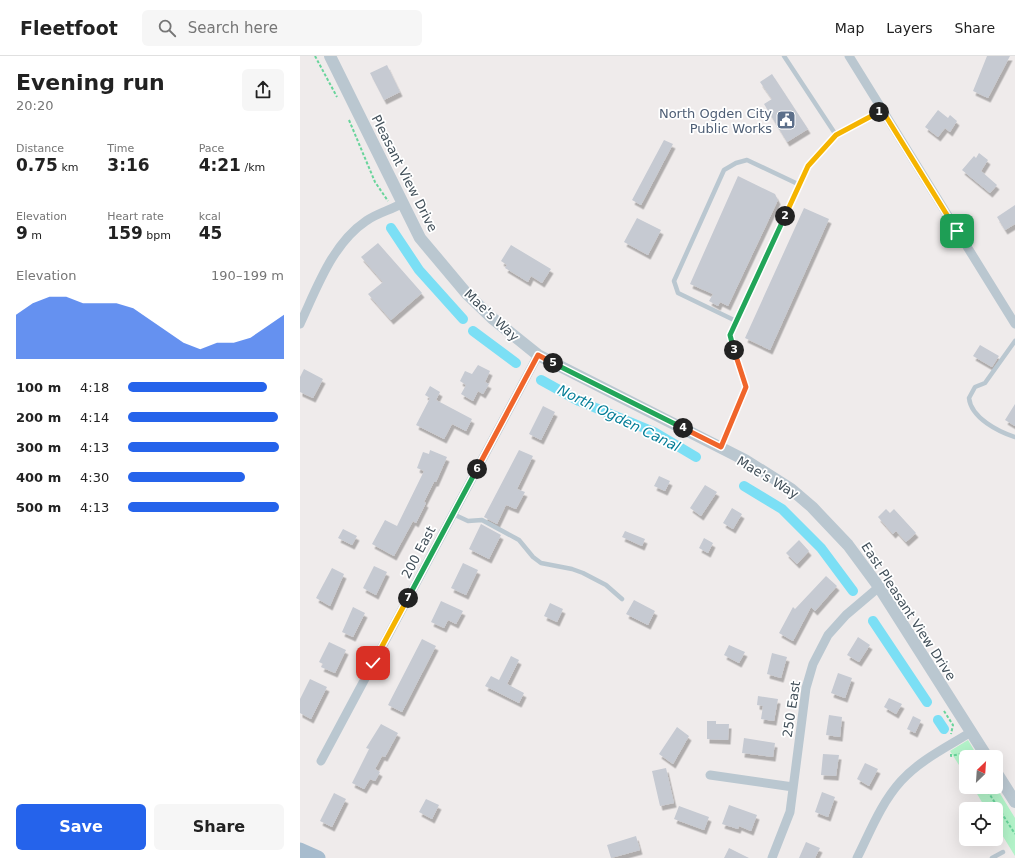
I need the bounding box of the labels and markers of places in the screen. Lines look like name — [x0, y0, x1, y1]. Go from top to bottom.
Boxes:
pin: 1 — [869, 102, 889, 122]
place label: North Ogden City Public Works — [659, 106, 772, 136]
public building icon: North Ogden City Public Works — [775, 109, 797, 131]
pin: 2 — [775, 206, 795, 226]
pin — [940, 214, 974, 248]
pin: 3 — [724, 340, 744, 360]
pin: 5 — [543, 353, 563, 373]
pin: 4 — [673, 418, 693, 438]
pin: 6 — [467, 459, 487, 479]
pin: 7 — [398, 588, 418, 608]
pin — [356, 646, 390, 680]

